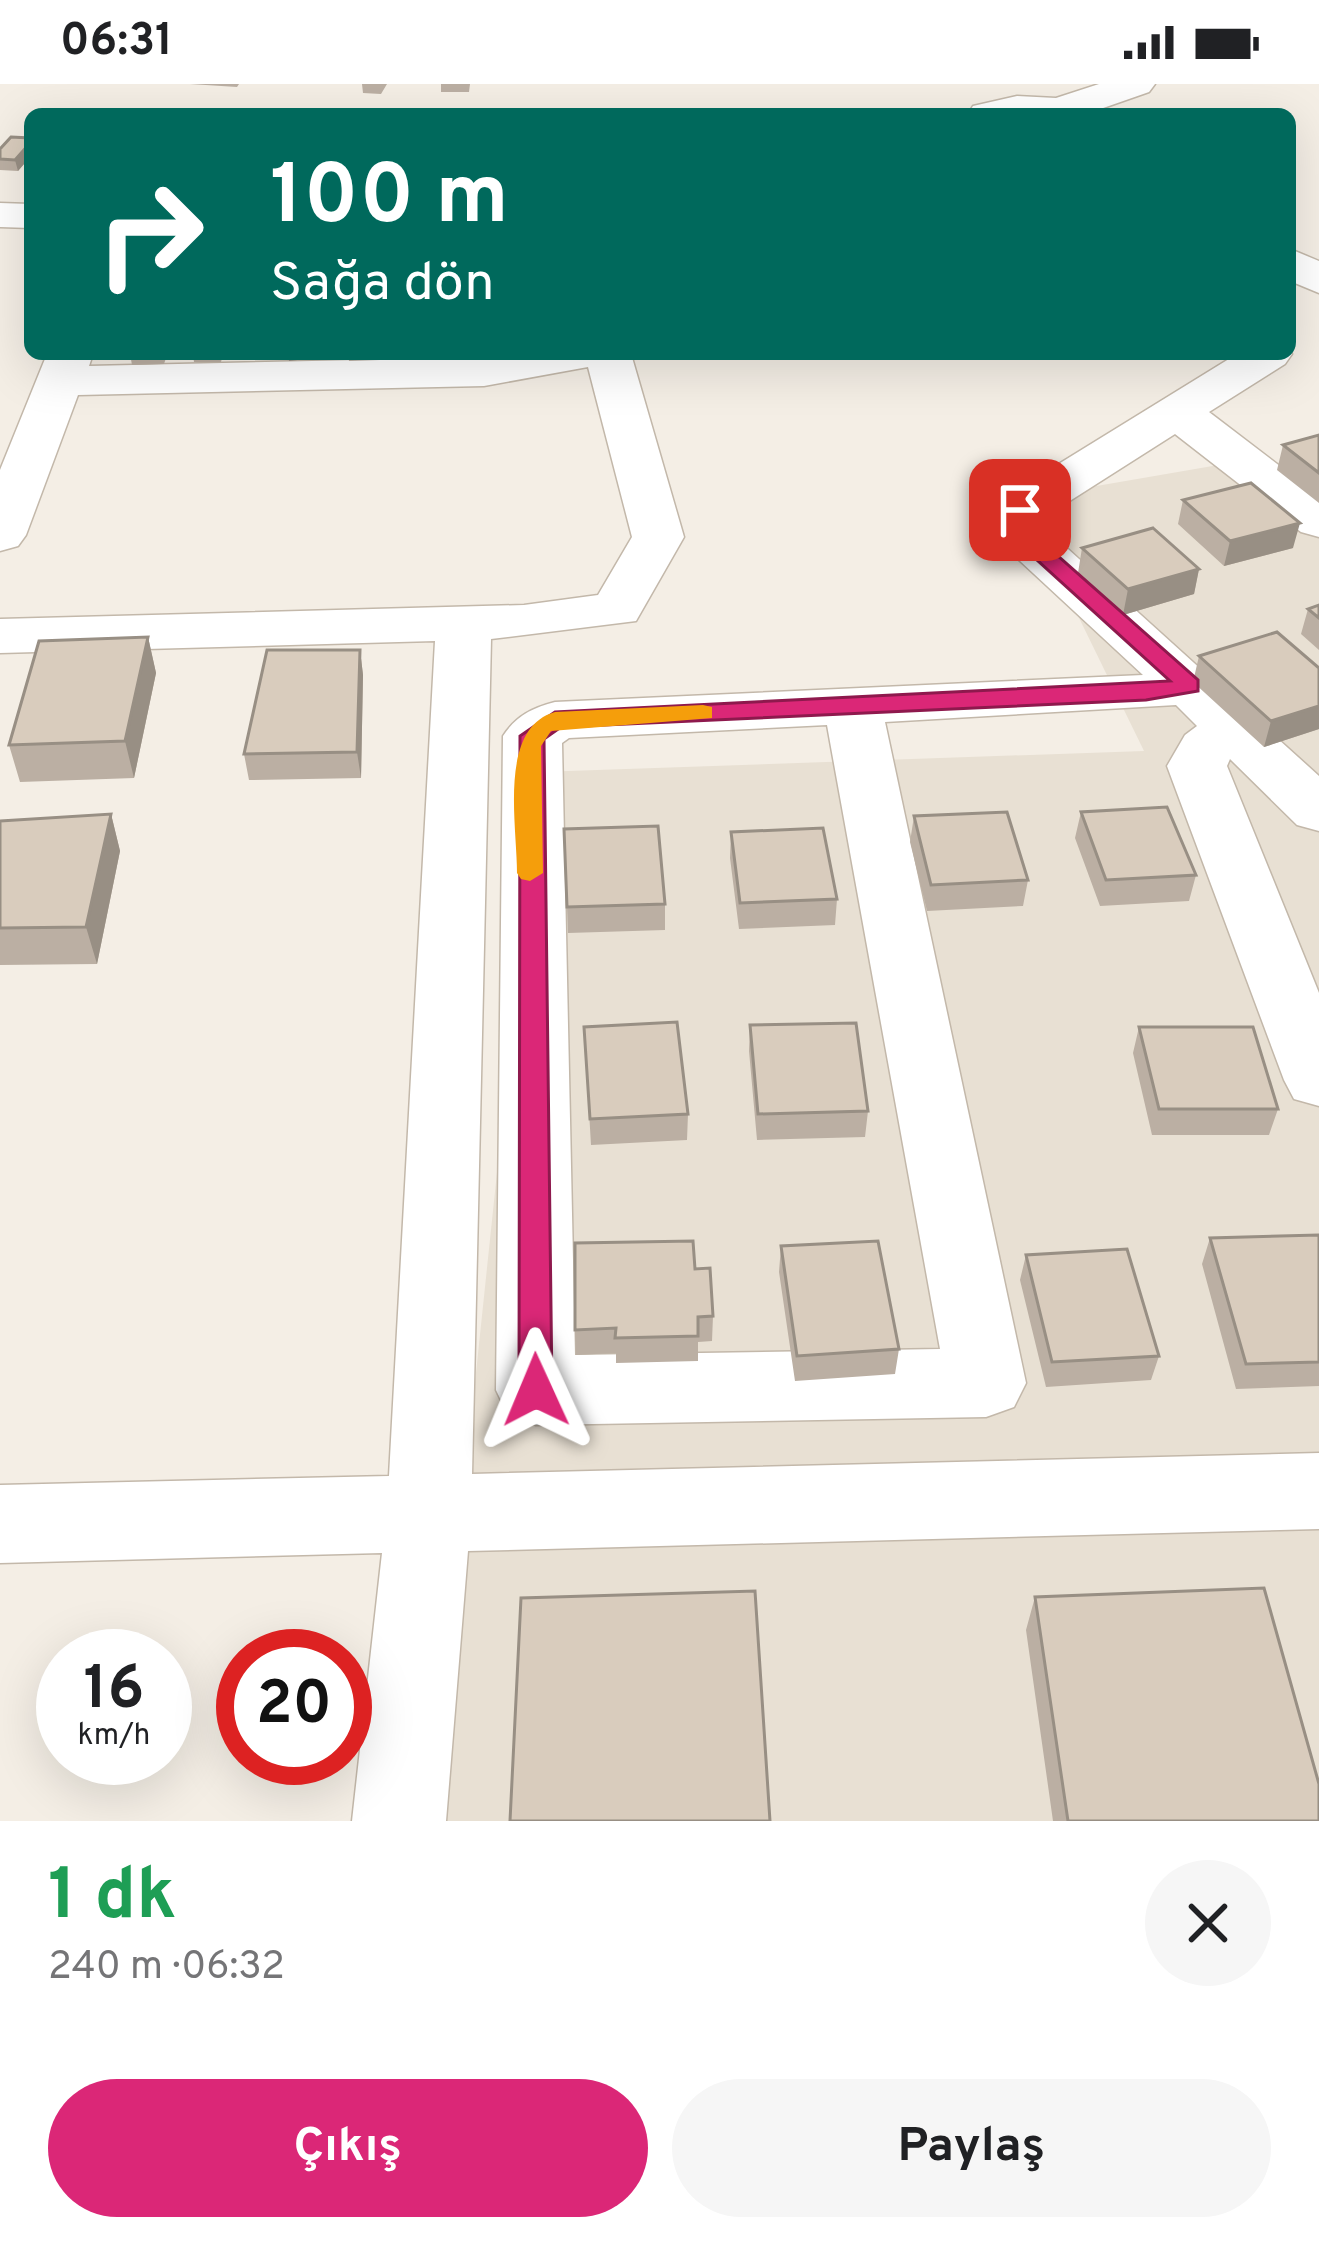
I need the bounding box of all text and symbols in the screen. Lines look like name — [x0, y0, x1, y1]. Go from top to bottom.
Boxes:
text: 06:31 — [60, 14, 173, 71]
text: 100 m — [270, 147, 509, 253]
icon: right — [72, 156, 228, 312]
text: Sağa dön — [270, 251, 495, 320]
pin — [969, 459, 1071, 561]
icon: arrive — [987, 477, 1053, 543]
position arrow — [473, 1327, 599, 1453]
speed limit sign: 20 — [216, 1629, 372, 1785]
text: 16 — [84, 1654, 144, 1730]
text: km/h — [78, 1718, 150, 1755]
text: 1 dk — [48, 1853, 177, 1945]
button: close — [1145, 1860, 1271, 1986]
text: 240 m · 06:32 — [48, 1944, 285, 1993]
button: Çıkış — [48, 2079, 648, 2217]
button: Paylaş — [672, 2079, 1271, 2217]

